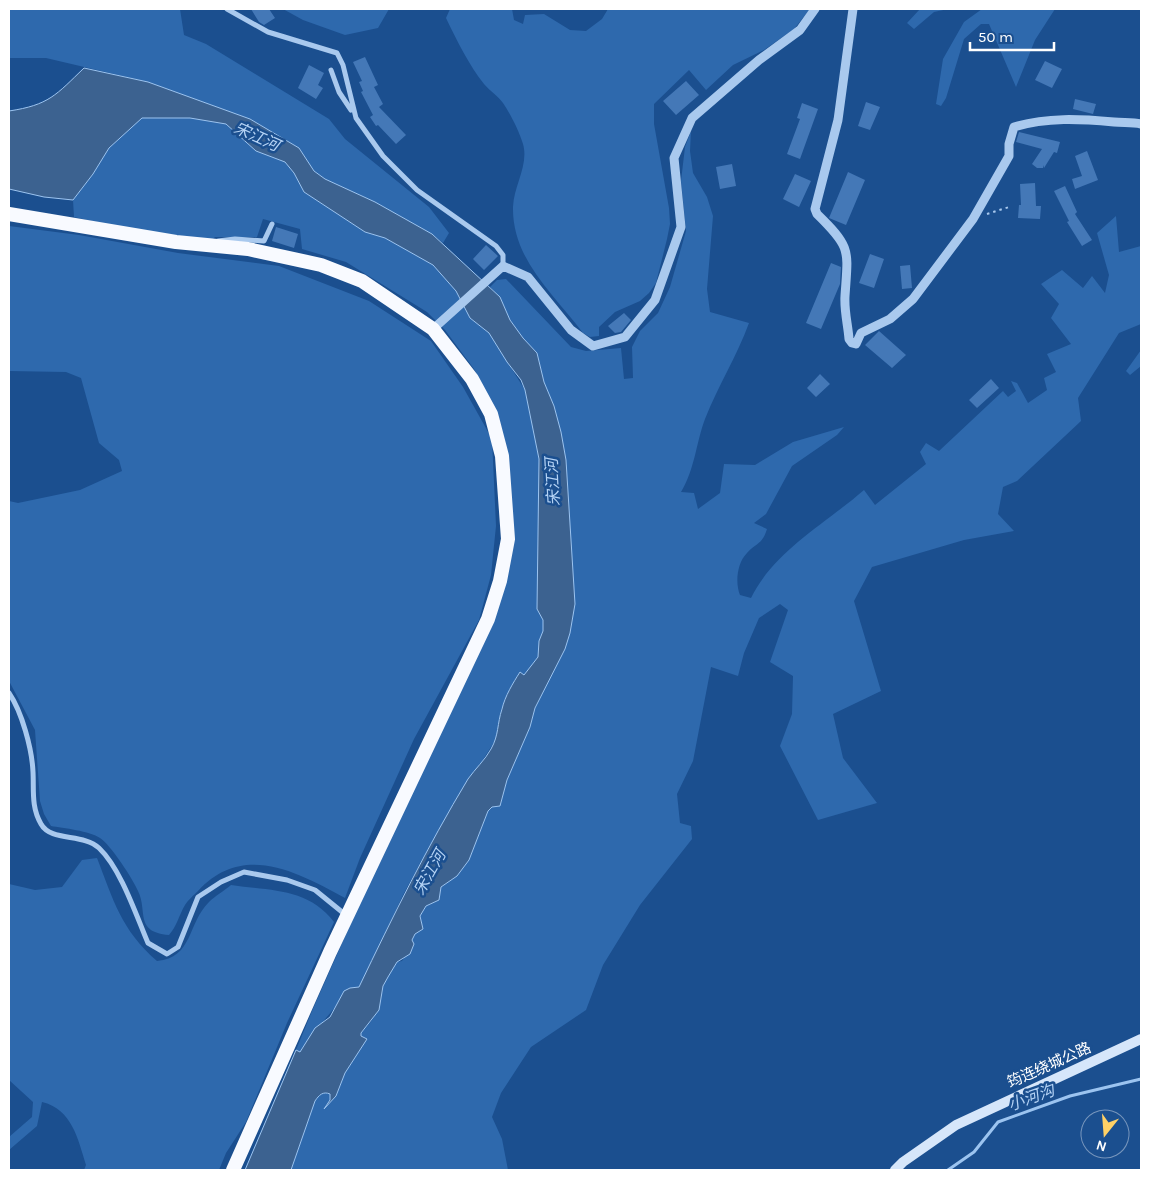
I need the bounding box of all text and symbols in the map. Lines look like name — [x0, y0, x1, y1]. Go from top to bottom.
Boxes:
scale bar — [970, 20, 1054, 52]
text: 50 m — [978, 28, 1013, 46]
water label: 宋江河 — [231, 118, 285, 156]
water label: 宋江河 — [542, 455, 563, 506]
water label: 宋江河 — [409, 844, 451, 898]
street label: 筠连绕城公路 — [1004, 1038, 1094, 1092]
water label: 小河沟 — [1005, 1080, 1059, 1115]
north arrow — [1080, 1109, 1130, 1159]
text: N — [1094, 1136, 1109, 1156]

